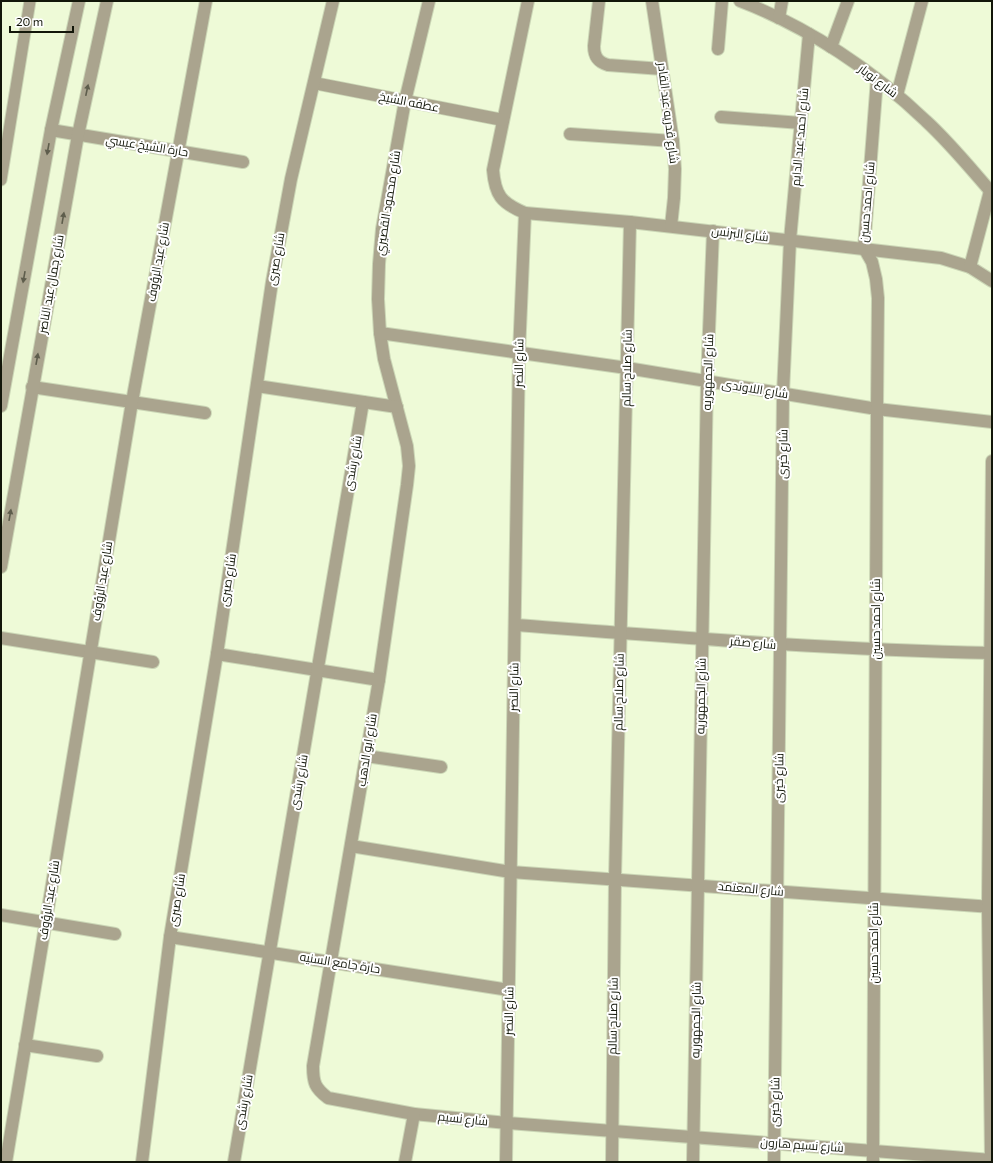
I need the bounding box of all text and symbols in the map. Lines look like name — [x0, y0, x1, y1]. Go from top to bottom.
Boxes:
scale bar — [10, 8, 73, 34]
text: 20 m — [16, 14, 43, 28]
street label: شارع قدريه عبد القادر — [654, 60, 682, 165]
street label: شارع نوبار — [854, 60, 901, 101]
one-way arrow — [85, 84, 91, 96]
street label: شارع احمد عبد الدايم — [788, 87, 812, 187]
street label: عطفه الشيخ — [378, 88, 440, 116]
street label: حارة الشيخ عيسي — [104, 132, 189, 162]
one-way arrow — [44, 143, 50, 155]
street label: شارع محمود القصيري — [372, 149, 406, 257]
street label: شارع احمد حسين — [855, 161, 879, 243]
one-way arrow — [60, 212, 66, 224]
street label: شارع عبد الرؤوف — [143, 221, 173, 303]
street label: شارع البرنس — [711, 223, 770, 245]
street label: شارع صبرى — [263, 231, 289, 287]
street label: شارع جمال عبد الناصر — [34, 233, 68, 336]
one-way arrow — [21, 270, 27, 283]
street label: شارع صلاح سالم — [618, 329, 636, 407]
street label: شارع الجمهوريه — [699, 333, 717, 411]
street label: شارع النصر — [511, 338, 527, 389]
one-way arrow — [34, 353, 40, 366]
street label: شارع اللاوندى — [721, 376, 789, 402]
street label: شارع خيرى — [775, 429, 791, 479]
street label: شارع رشدى — [340, 434, 366, 492]
one-way arrow — [7, 509, 13, 521]
street label: شارع عبد الرؤوف — [88, 540, 116, 622]
street label: شارع صبرى — [216, 552, 240, 608]
street label: شارع احمد حسين — [868, 578, 884, 660]
street label: شارع صقر — [728, 633, 777, 653]
street label: شارع صلاح سالم — [610, 653, 628, 731]
street label: شارع الجمهوريه — [692, 658, 710, 734]
street label: شارع النصر — [506, 662, 522, 713]
street label: شارع ابو الدهب — [353, 712, 381, 788]
street label: شارع رشدى — [286, 753, 312, 811]
street label: شارع خيرى — [771, 753, 787, 803]
street label: شارع عبد الرؤوف — [35, 859, 63, 941]
street label: شارع صبرى — [165, 872, 189, 928]
street label: شارع المعتمد — [717, 878, 785, 900]
street label: شارع احمد حسين — [866, 902, 882, 984]
street label: حارة جامع السنيه — [299, 949, 381, 977]
street label: شارع صلاح سالم — [604, 977, 622, 1055]
street label: شارع الجمهوريه — [687, 982, 705, 1058]
street label: شارع النصر — [501, 986, 517, 1037]
street label: شارع رشدى — [231, 1073, 257, 1131]
street label: شارع خيرى — [767, 1077, 783, 1127]
street label: شارع نسيم — [437, 1108, 489, 1130]
street label: شارع نسيم هارون — [760, 1134, 844, 1156]

